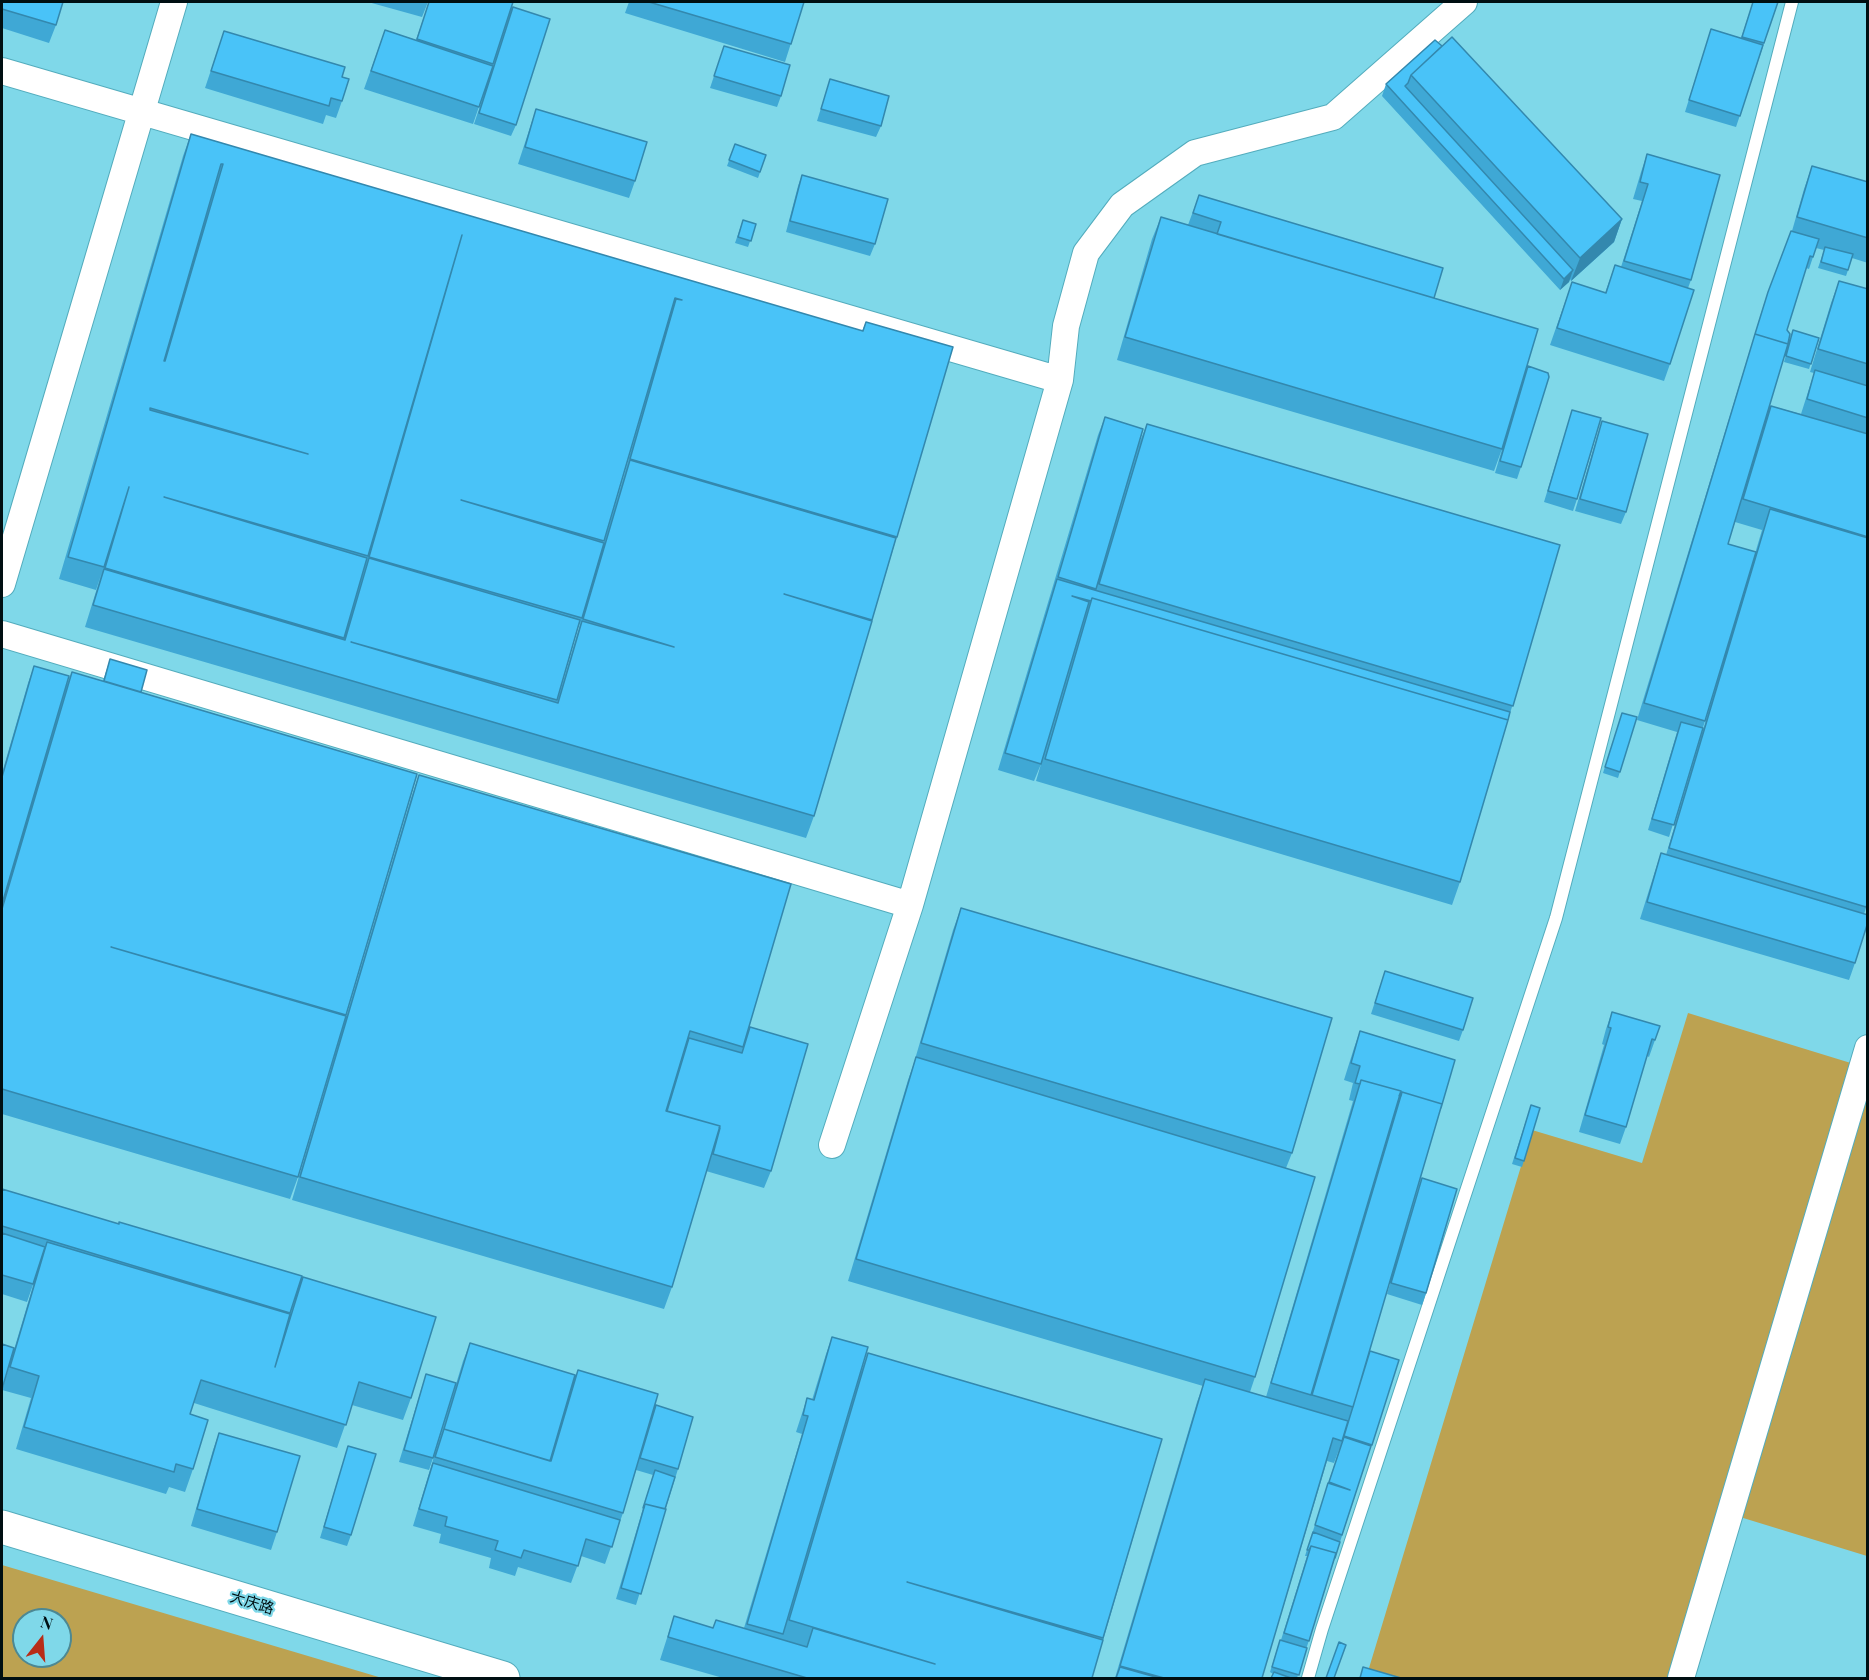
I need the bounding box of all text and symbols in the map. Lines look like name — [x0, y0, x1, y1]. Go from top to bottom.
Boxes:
street label: 大庆路 — [228, 1588, 276, 1618]
north arrow — [12, 1608, 72, 1668]
text: N — [38, 1610, 55, 1634]

